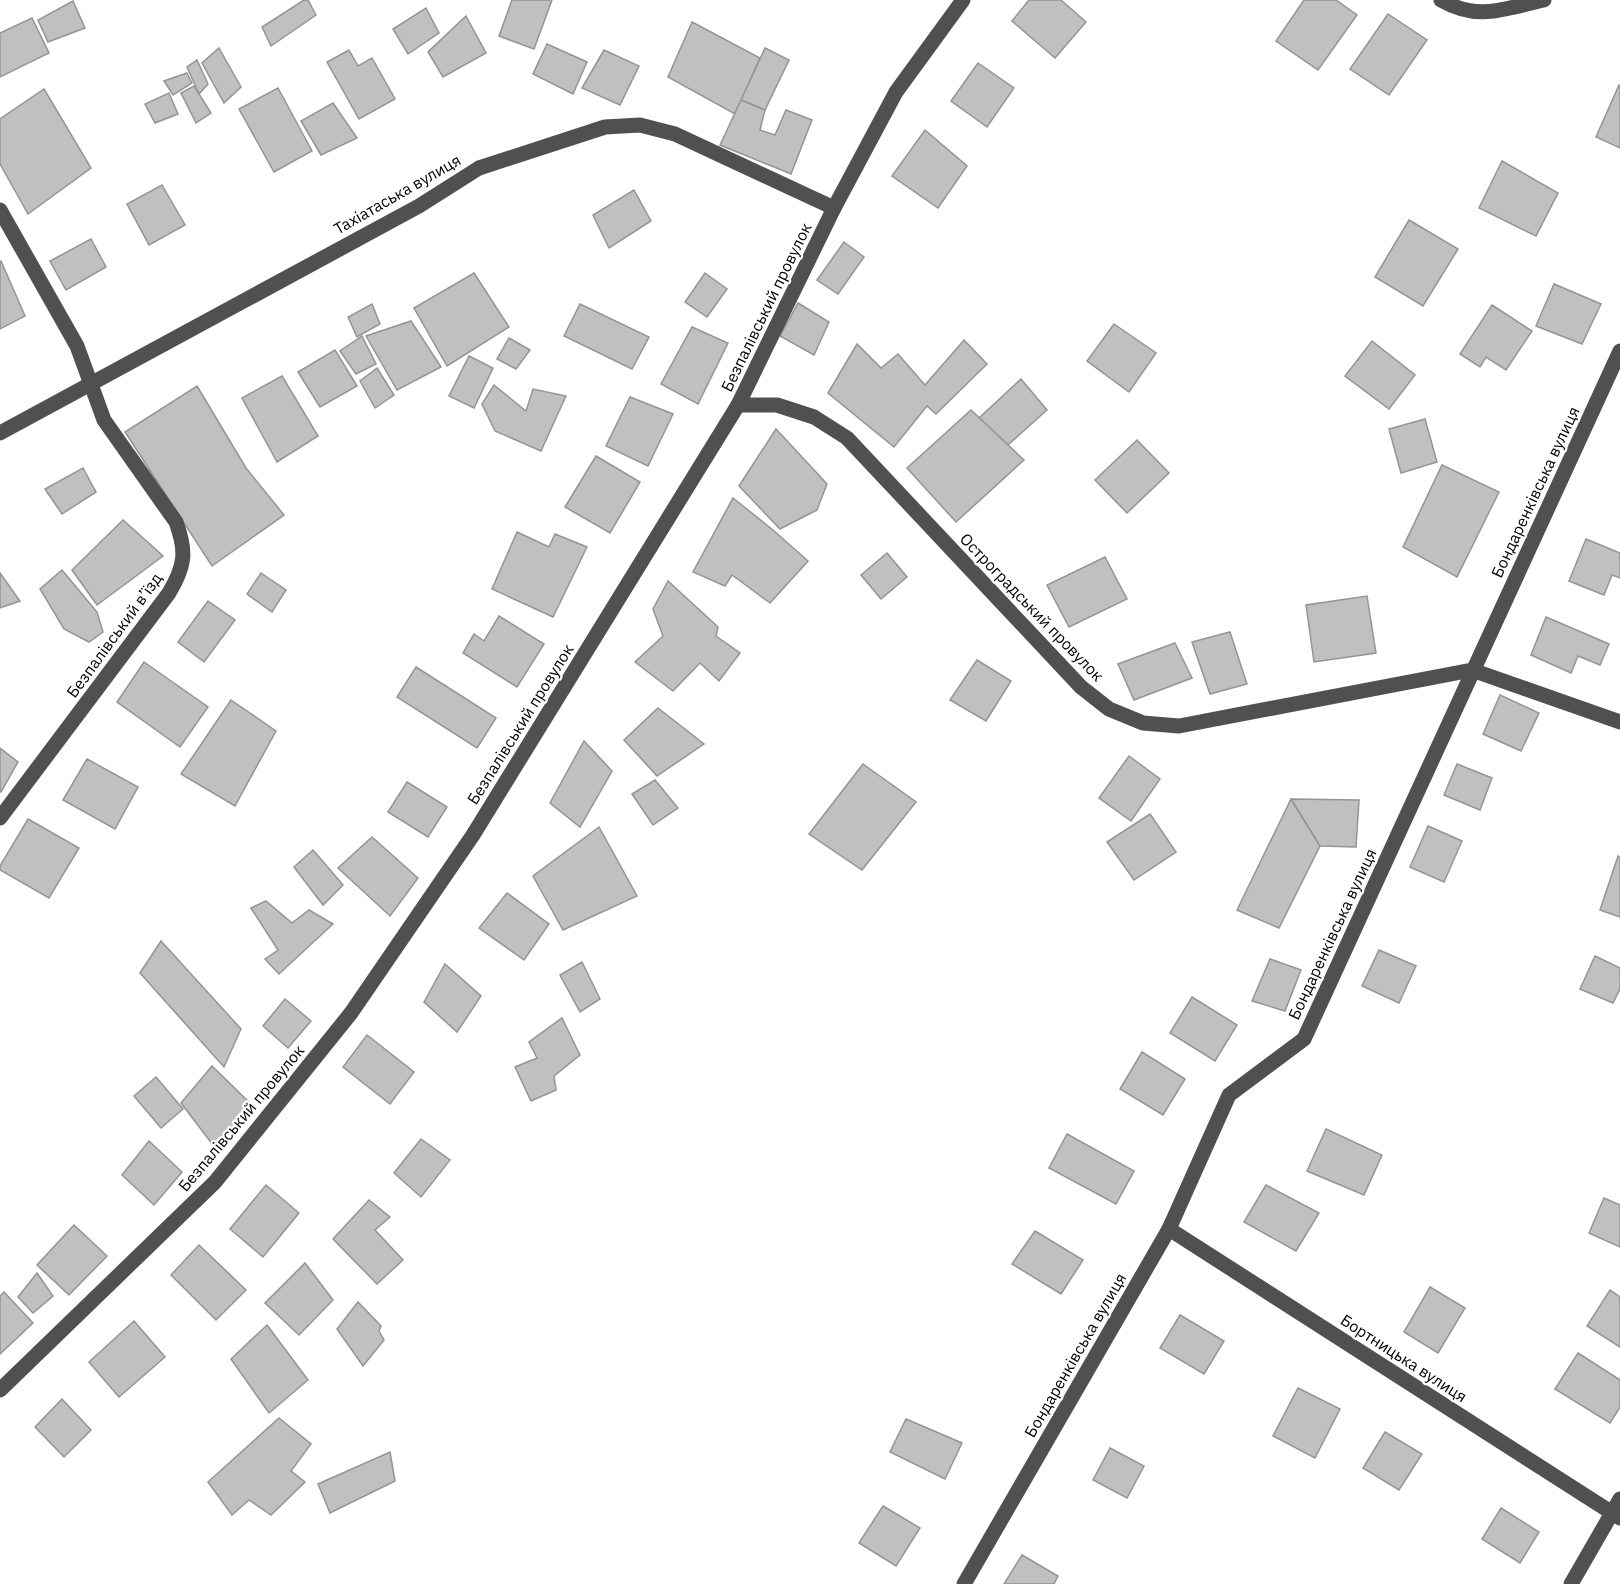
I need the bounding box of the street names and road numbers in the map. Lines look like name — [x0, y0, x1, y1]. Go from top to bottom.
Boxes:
street label: Тахіатаська вулиця — [330, 149, 464, 239]
street label: Безпалівський провулок — [716, 219, 816, 395]
street label: Бондаренківська вулиця — [1487, 403, 1583, 581]
street label: Остроградський провулок — [956, 529, 1108, 685]
street label: Безпалівський в’їзд — [62, 568, 166, 701]
street label: Безпалівський провулок — [462, 640, 578, 808]
street label: Бондаренківська вулиця — [1284, 845, 1380, 1023]
street label: Безпалівський провулок — [174, 1040, 308, 1195]
street label: Бондаренківська вулиця — [1020, 1269, 1130, 1441]
street label: Бортницька вулиця — [1337, 1310, 1471, 1406]

